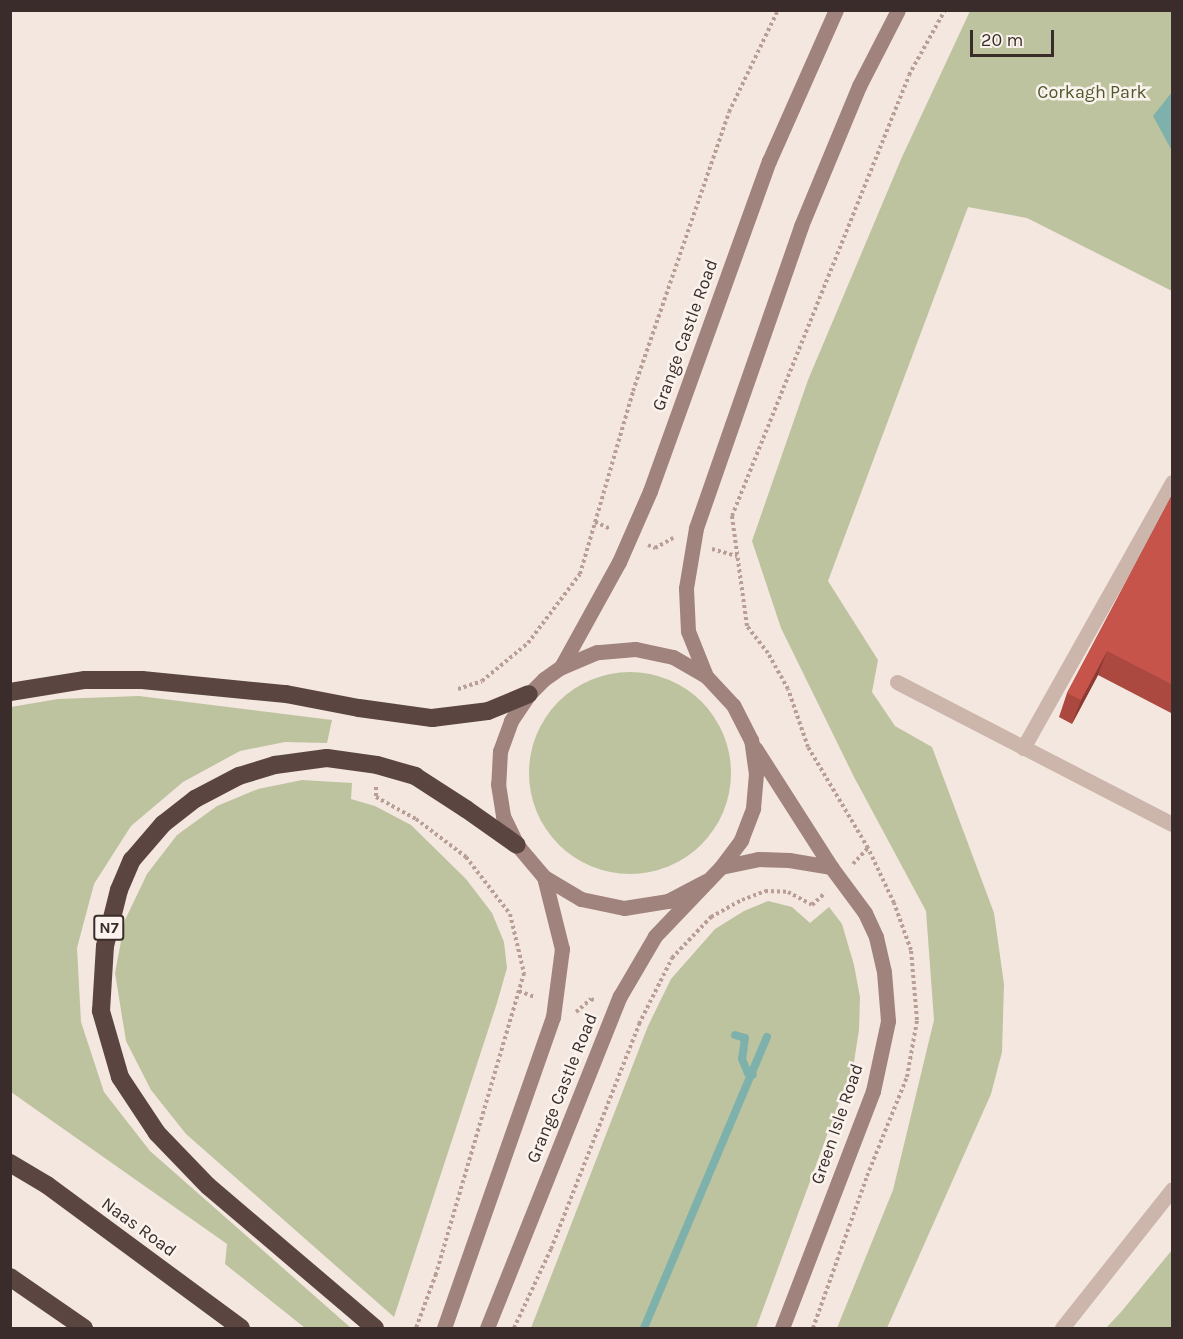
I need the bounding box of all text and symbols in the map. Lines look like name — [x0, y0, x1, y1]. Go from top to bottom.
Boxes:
scale bar — [973, 18, 1057, 56]
text: 20 m — [981, 29, 1023, 51]
park label: Corkagh Park — [1037, 81, 1147, 103]
street label: Grange Castle Road — [648, 256, 722, 414]
road number: N7 — [92, 915, 126, 941]
street label: Grange Castle Road — [522, 1010, 602, 1166]
street label: Green Isle Road — [806, 1061, 868, 1187]
street label: Naas Road — [97, 1193, 181, 1261]

